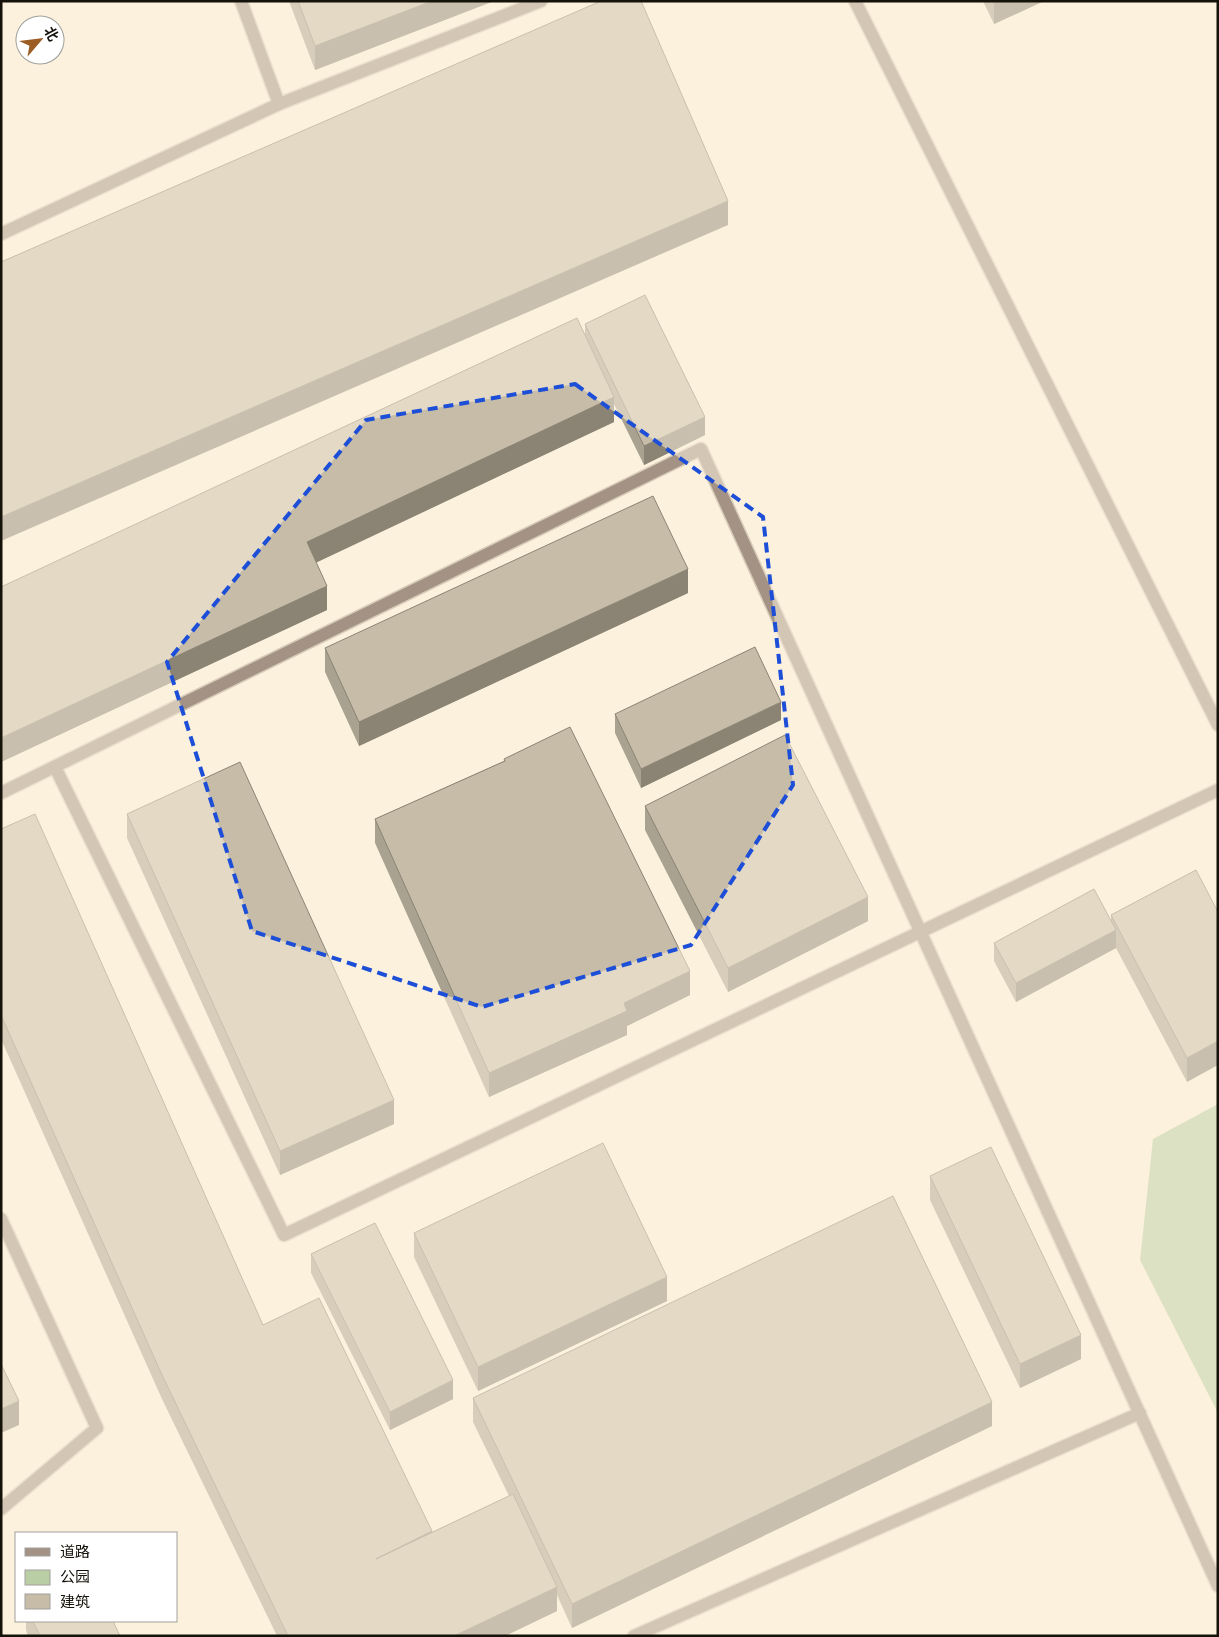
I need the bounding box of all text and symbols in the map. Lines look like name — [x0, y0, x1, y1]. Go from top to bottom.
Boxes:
north arrow — [15, 15, 65, 65]
text: 北 — [40, 23, 64, 44]
legend — [15, 1532, 178, 1622]
text: 道路 — [60, 1539, 90, 1562]
text: 公园 — [60, 1564, 90, 1587]
text: 建筑 — [60, 1589, 90, 1612]

